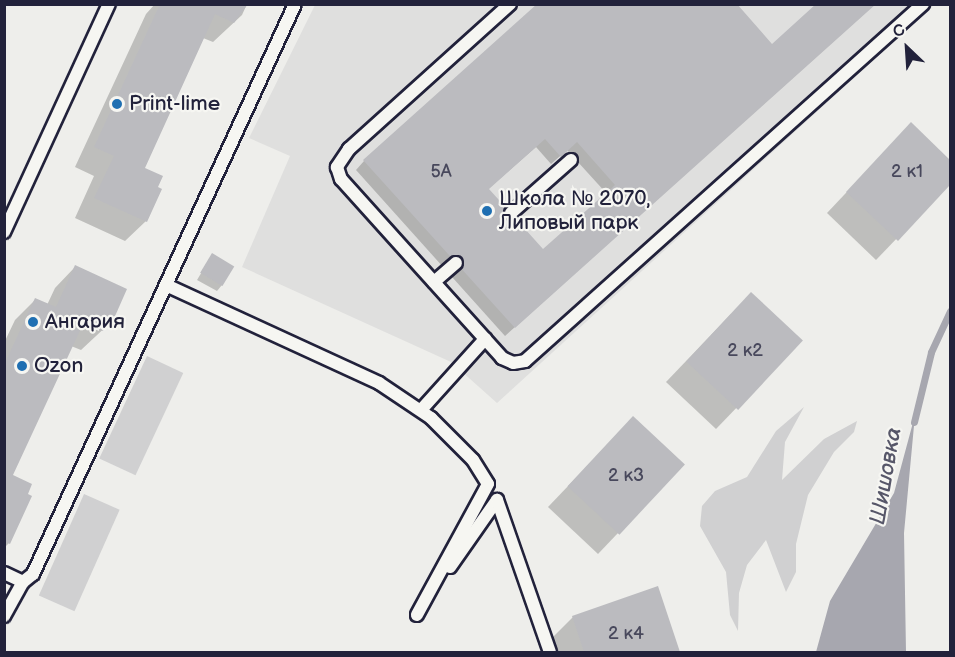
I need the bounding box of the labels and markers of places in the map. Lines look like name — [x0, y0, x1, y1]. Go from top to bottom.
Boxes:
place label: Print-lime — [129, 91, 220, 117]
marker: Print-lime — [110, 97, 124, 111]
place label: Школа № 2070, Липовый парк — [499, 186, 650, 236]
marker: Школа № 2070, Липовый парк — [480, 204, 494, 218]
place label: Ангария — [45, 309, 125, 335]
marker: Ангария — [26, 315, 40, 329]
place label: Ozon — [34, 353, 83, 379]
marker: Ozon — [15, 359, 29, 373]

